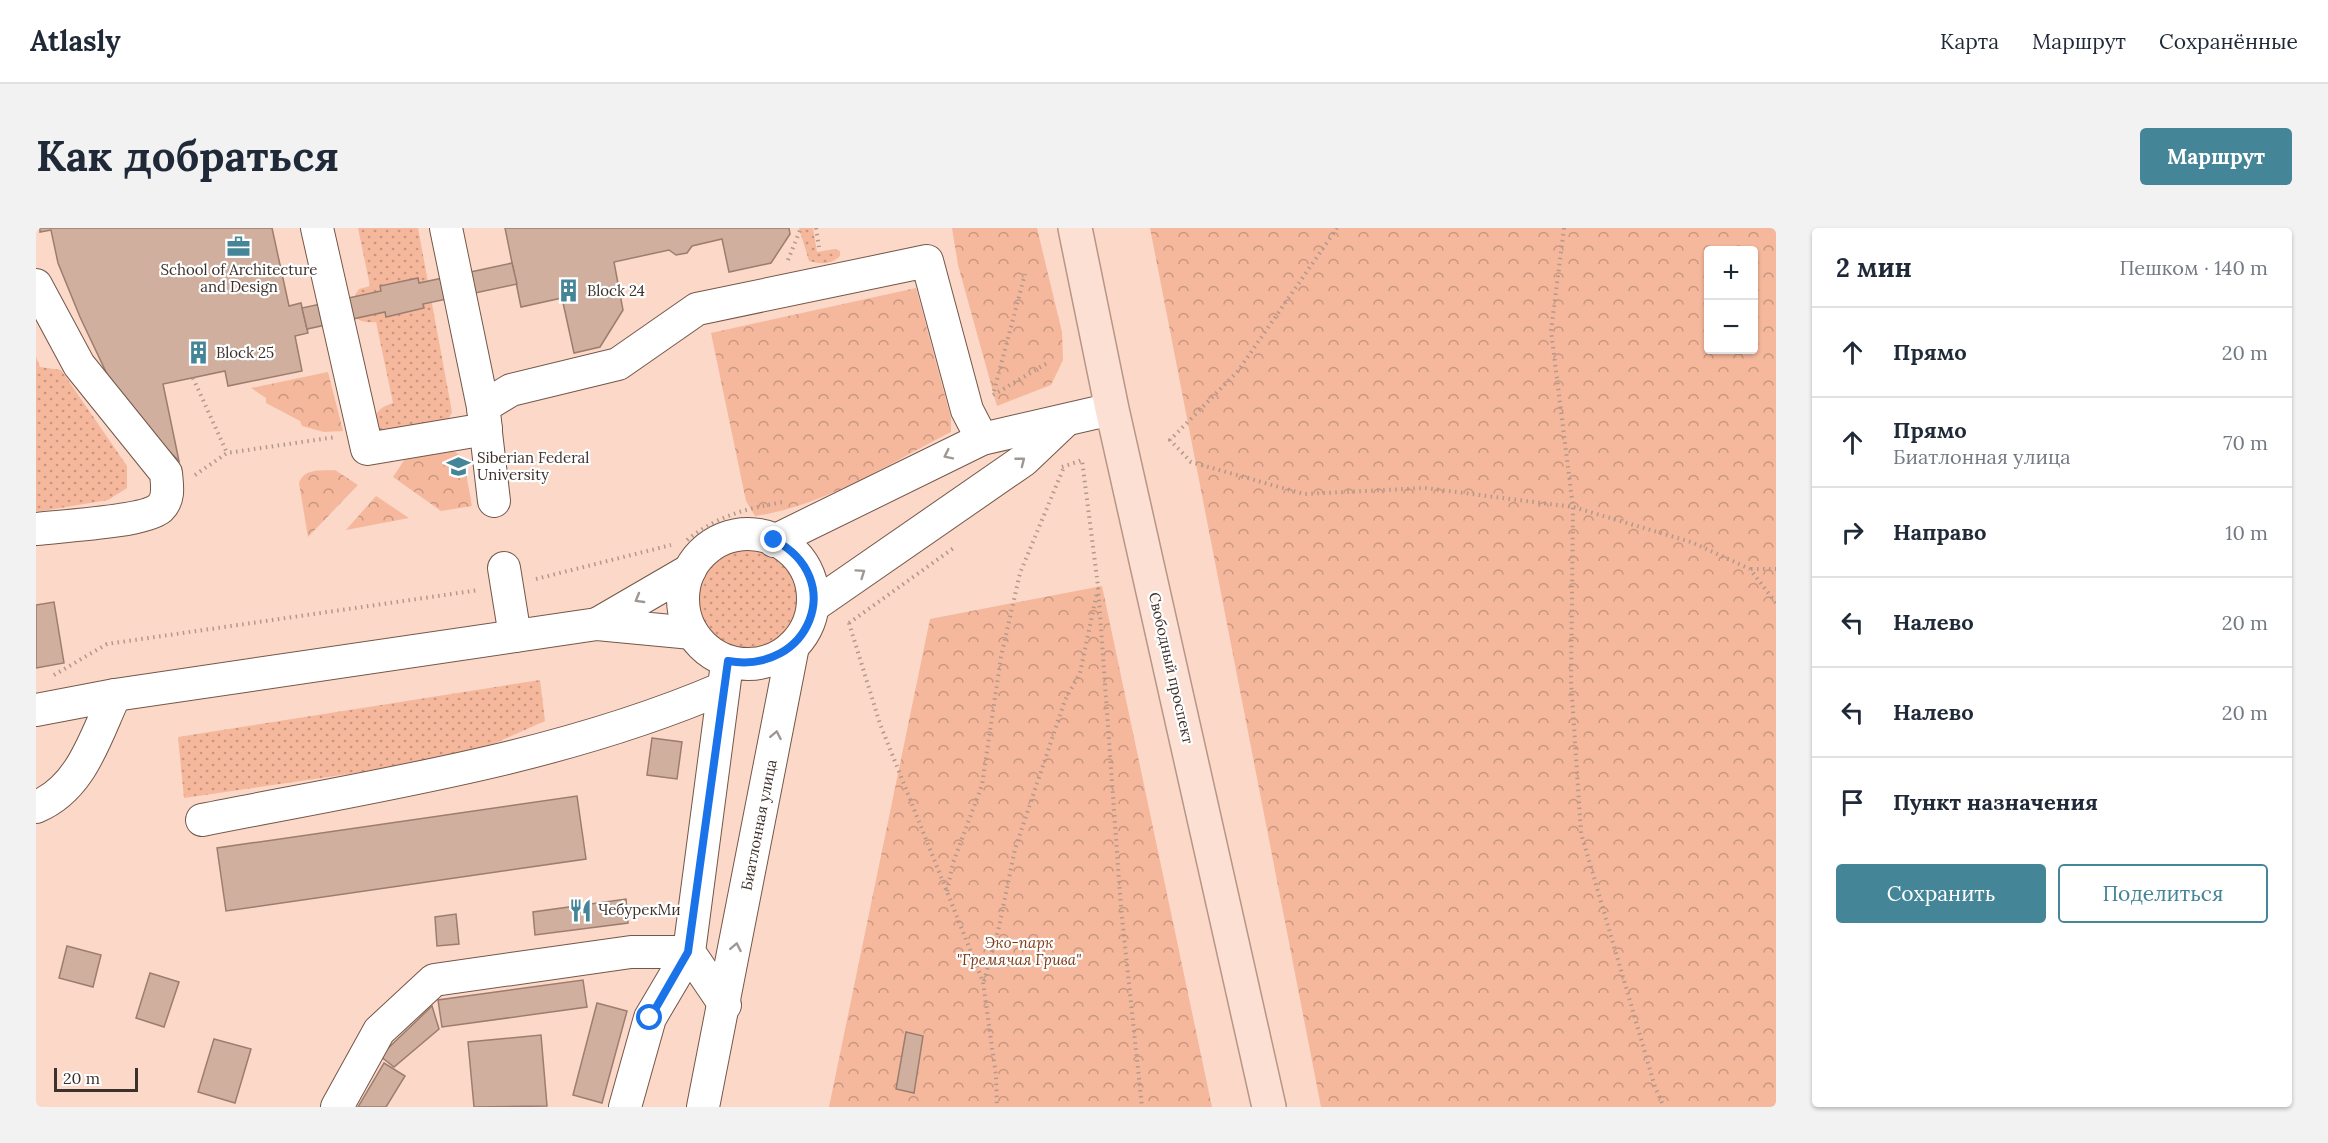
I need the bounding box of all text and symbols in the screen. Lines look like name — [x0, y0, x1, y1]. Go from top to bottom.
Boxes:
text: Atlasly — [30, 23, 121, 59]
text: Карта — [1940, 28, 1999, 55]
text: Маршрут — [2032, 28, 2126, 55]
text: Сохранённые — [2159, 28, 2298, 55]
button: Маршрут — [2140, 128, 2292, 185]
text: Как добраться — [36, 129, 339, 183]
office icon: School of Architecture and Design — [226, 233, 252, 259]
map controls — [1704, 246, 1758, 354]
button: + — [1704, 246, 1758, 300]
text: 2 мин — [1836, 251, 1912, 284]
text: Пешком · 140 m — [2120, 255, 2268, 280]
place label: School of Architecture and Design — [160, 260, 318, 296]
building icon: Block 24 — [556, 278, 582, 304]
place label: Block 24 — [587, 281, 645, 300]
button: − — [1704, 300, 1758, 354]
icon: ahead — [1836, 336, 1869, 369]
text: Прямо — [1893, 338, 1967, 366]
building icon: Block 25 — [185, 340, 211, 366]
text: 20 m — [2222, 340, 2268, 365]
place label: Block 25 — [216, 343, 274, 362]
text: Прямо — [1893, 416, 1967, 444]
icon: ahead — [1836, 426, 1869, 459]
text: 70 m — [2223, 430, 2268, 455]
text: Биатлонная улица — [1893, 444, 2071, 469]
place label: Siberian Federal University — [477, 448, 589, 484]
one-way arrow — [944, 448, 955, 460]
school or university icon: Siberian Federal University — [446, 454, 472, 480]
one-way arrow — [1014, 458, 1025, 469]
icon: right — [1836, 516, 1869, 549]
text: Направо — [1893, 518, 1987, 546]
text: 10 m — [2225, 520, 2268, 545]
route end — [760, 526, 786, 552]
one-way arrow — [855, 569, 866, 580]
street label: Свободный проспект — [1145, 590, 1198, 746]
one-way arrow — [635, 592, 645, 604]
icon: left — [1836, 606, 1869, 639]
text: Налево — [1893, 608, 1974, 636]
text: 20 m — [2222, 610, 2268, 635]
icon: left — [1836, 696, 1869, 729]
text: Налево — [1893, 698, 1974, 726]
text: 20 m — [2222, 700, 2268, 725]
one-way arrow — [769, 730, 782, 740]
street label: Биатлонная улица — [736, 757, 781, 892]
icon: arrive — [1836, 786, 1869, 819]
text: Пункт назначения — [1893, 788, 2098, 816]
button: Сохранить — [1836, 864, 2046, 923]
button: Поделиться — [2058, 864, 2268, 923]
restaurant icon: ЧебурекМи — [567, 897, 593, 923]
place label: ЧебурекМи — [598, 900, 681, 919]
park label: Эко-парк "Гремячая Грива" — [957, 933, 1081, 969]
one-way arrow — [729, 942, 742, 952]
route start — [636, 1004, 662, 1030]
scale bar — [54, 1065, 138, 1092]
text: 20 m — [63, 1068, 100, 1088]

